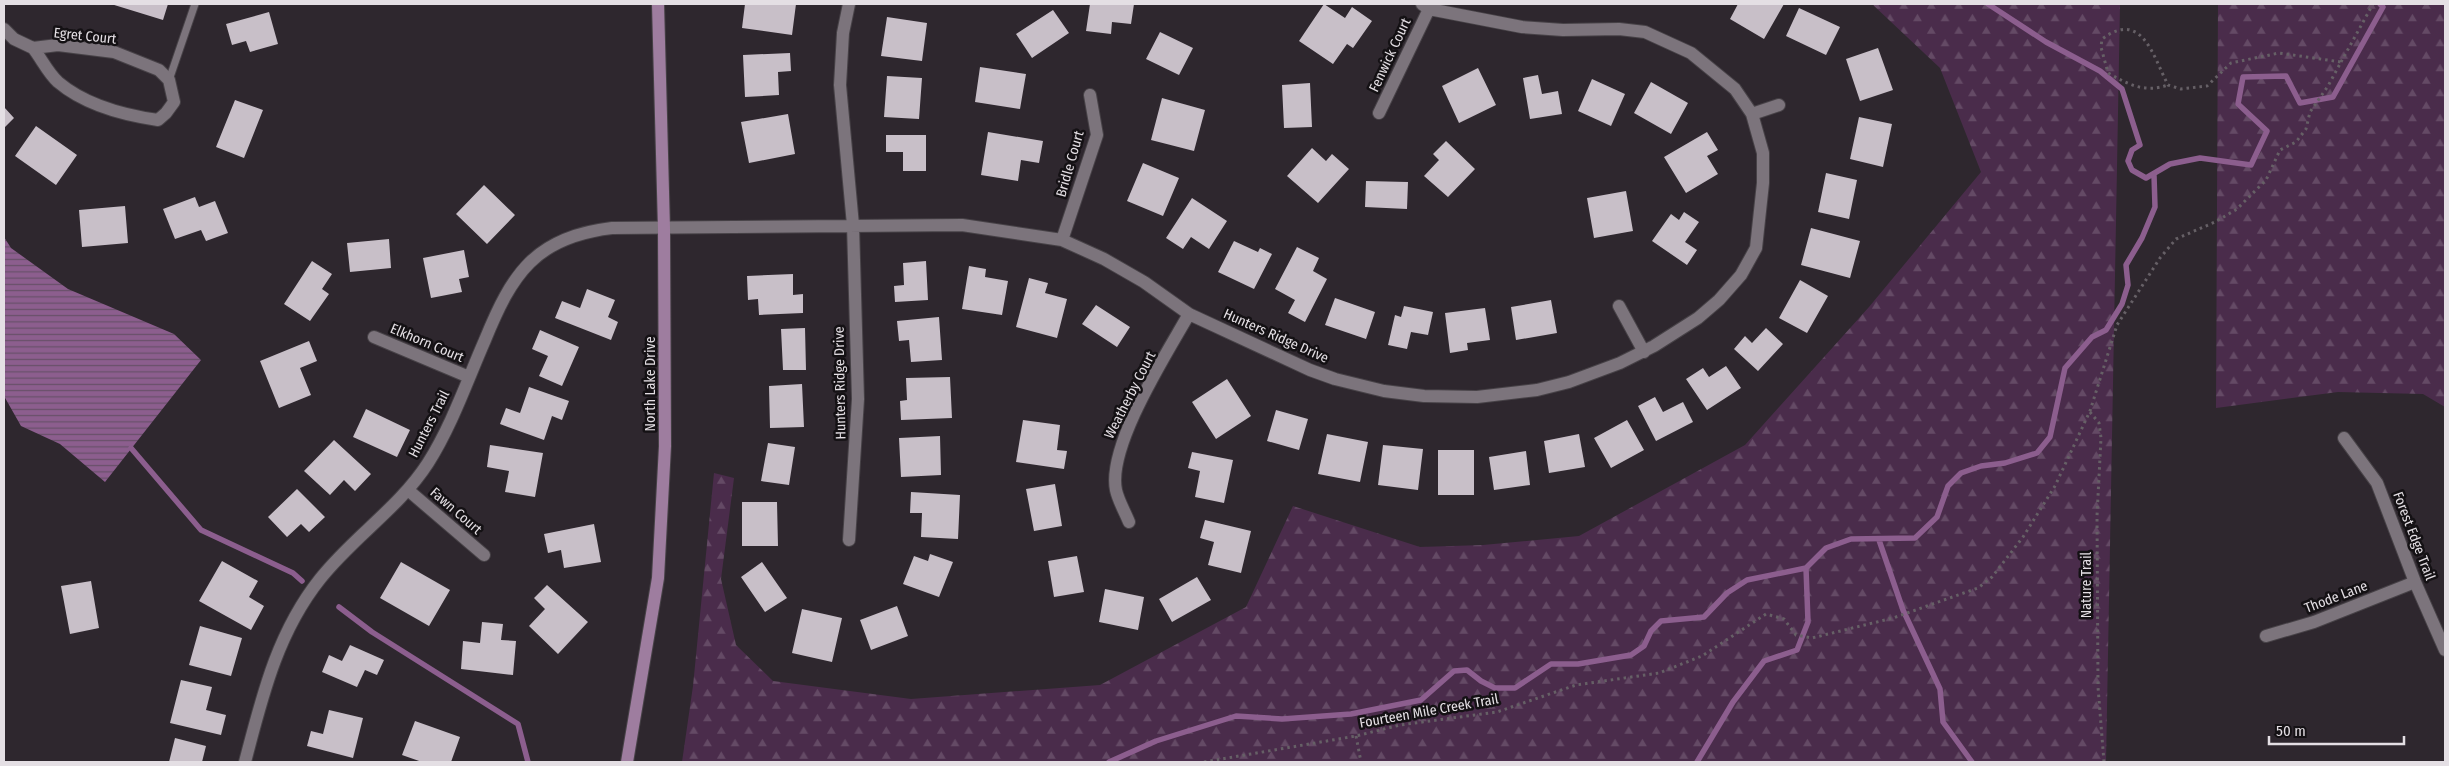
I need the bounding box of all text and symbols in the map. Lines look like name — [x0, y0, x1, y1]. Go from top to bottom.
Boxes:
street label: Fenwick Court — [1366, 15, 1415, 95]
street label: Egret Court — [53, 24, 118, 48]
street label: Bridle Court — [1052, 128, 1088, 199]
street label: Hunters Ridge Drive — [1221, 305, 1331, 367]
street label: Elkhorn Court — [388, 320, 467, 366]
street label: Hunters Ridge Drive — [831, 326, 849, 440]
street label: North Lake Drive — [642, 336, 659, 432]
street label: Weatherby Court — [1101, 348, 1159, 441]
street label: Hunters Trail — [405, 387, 453, 460]
street label: Fawn Court — [427, 484, 486, 538]
street label: Forest Edge Trail — [2389, 489, 2439, 583]
street label: Nature Trail — [2078, 551, 2095, 618]
street label: Thode Lane — [2302, 577, 2370, 617]
street label: Fourteen Mile Creek Trail — [1358, 690, 1500, 732]
scale bar — [2269, 714, 2404, 746]
text: 50 m — [2276, 722, 2306, 740]

